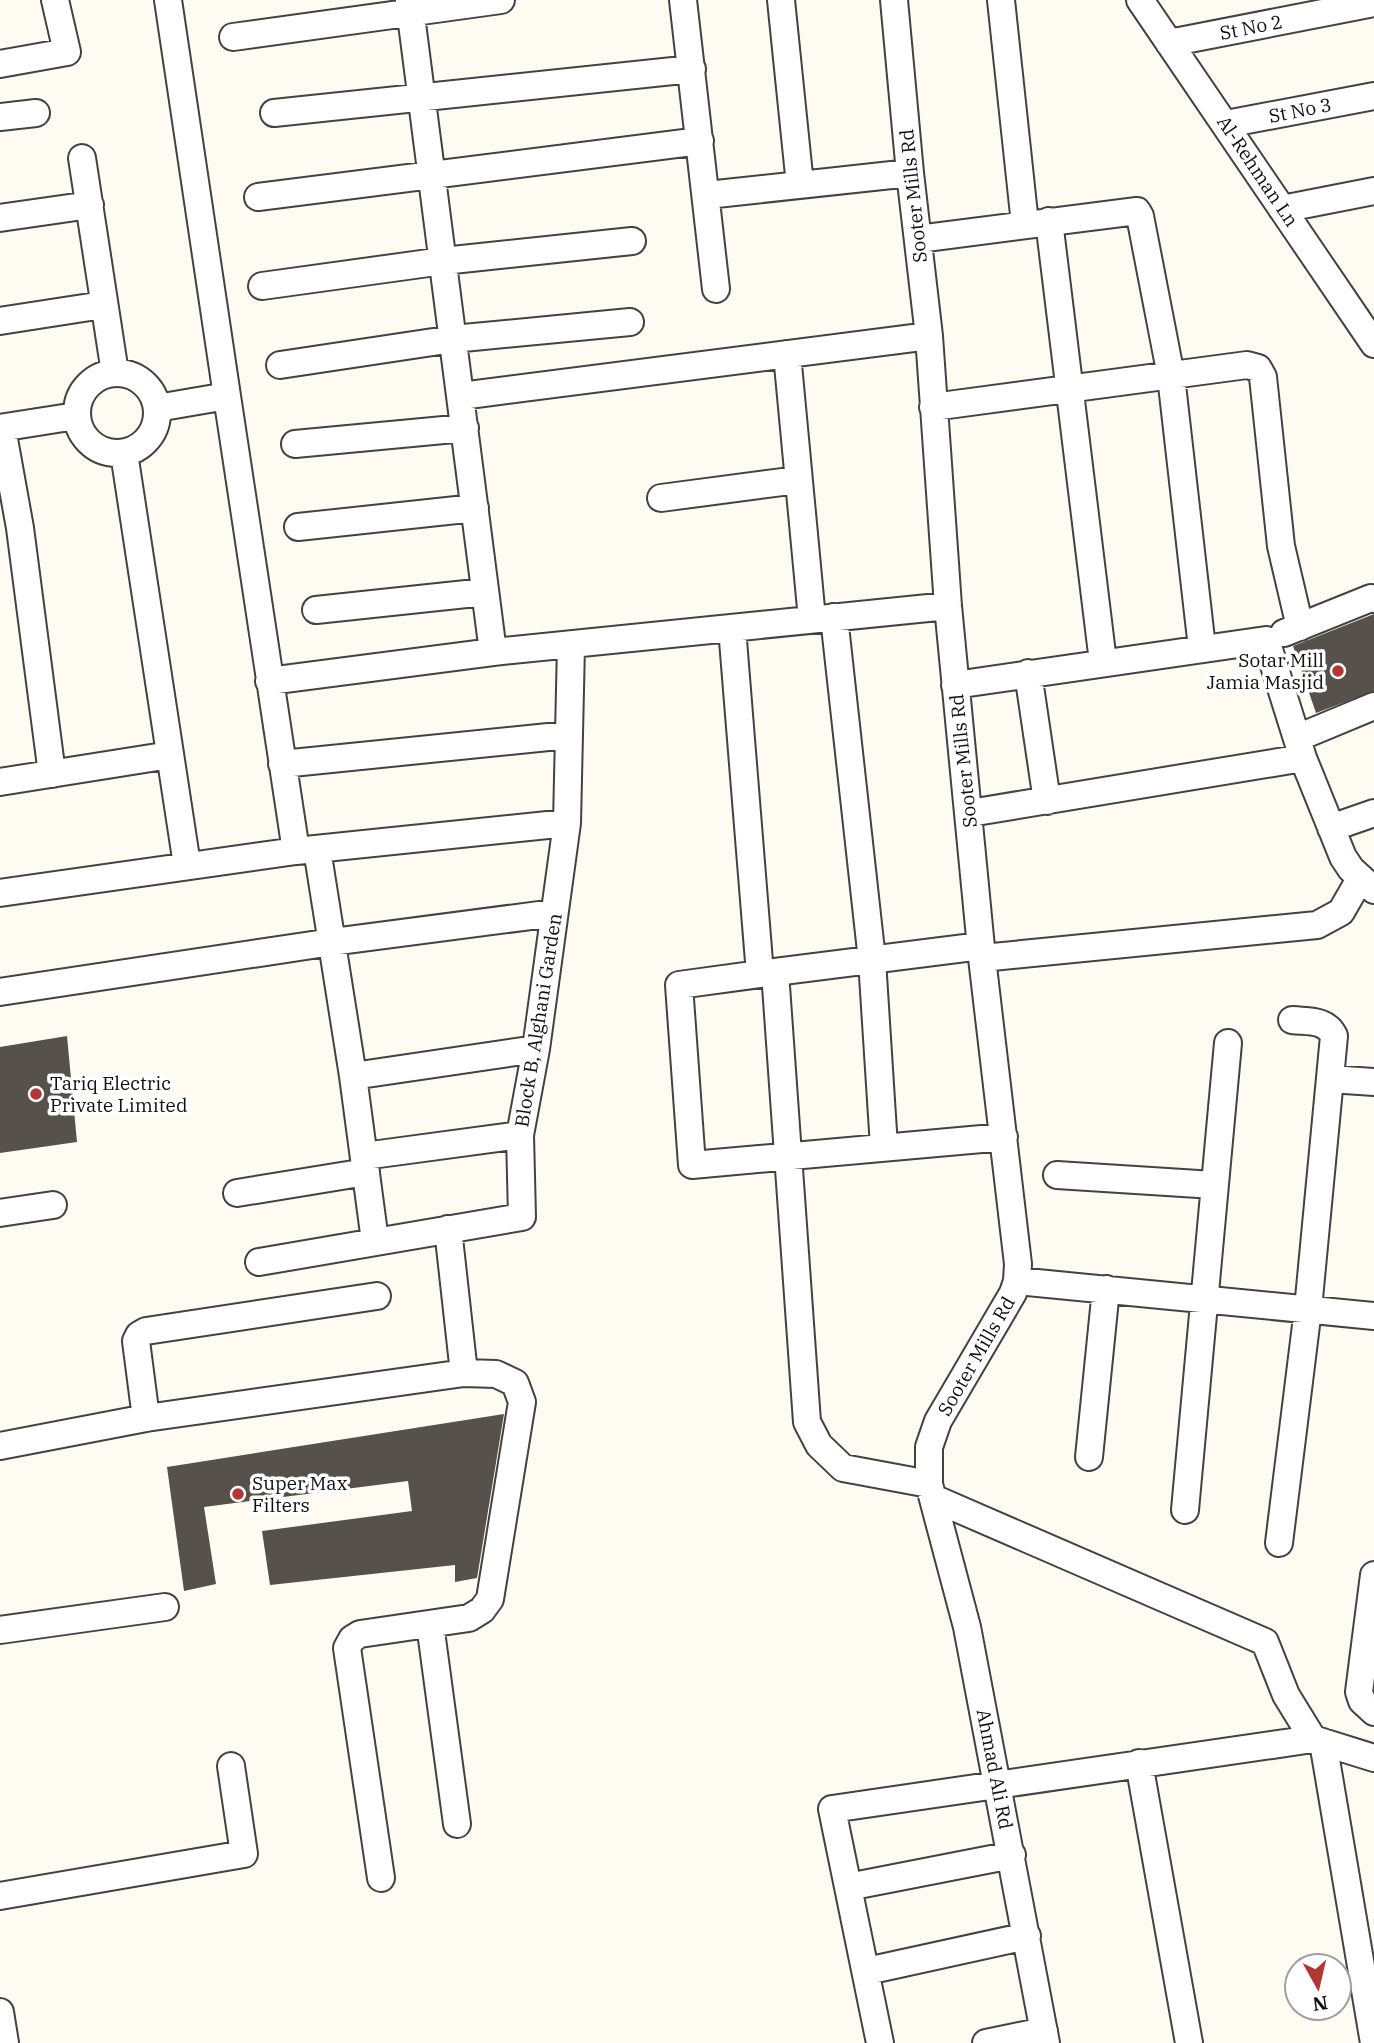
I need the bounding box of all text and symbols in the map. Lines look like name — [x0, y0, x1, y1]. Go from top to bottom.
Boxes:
street label: St No 2 — [1218, 9, 1284, 45]
street label: St No 3 — [1267, 92, 1333, 128]
street label: Al-Rehman Ln — [1212, 111, 1304, 231]
street label: Sooter Mills Rd — [894, 128, 932, 264]
place label: Sotar Mill Jamia Masjid — [1207, 648, 1324, 694]
marker: Sotar Mill Jamia Masjid — [1330, 663, 1346, 679]
street label: Sooter Mills Rd — [944, 693, 982, 829]
street label: Block B, Alghani Garden — [509, 911, 567, 1129]
place label: Tariq Electric Private Limited — [50, 1071, 187, 1117]
marker: Tariq Electric Private Limited — [28, 1086, 44, 1102]
street label: Sooter Mills Rd — [932, 1292, 1020, 1420]
place label: Super Max Filters — [252, 1471, 348, 1517]
marker: Super Max Filters — [230, 1486, 246, 1502]
street label: Ahmad Ali Rd — [972, 1707, 1018, 1831]
north arrow — [1283, 1952, 1353, 2022]
text: N — [1311, 1991, 1329, 2017]

